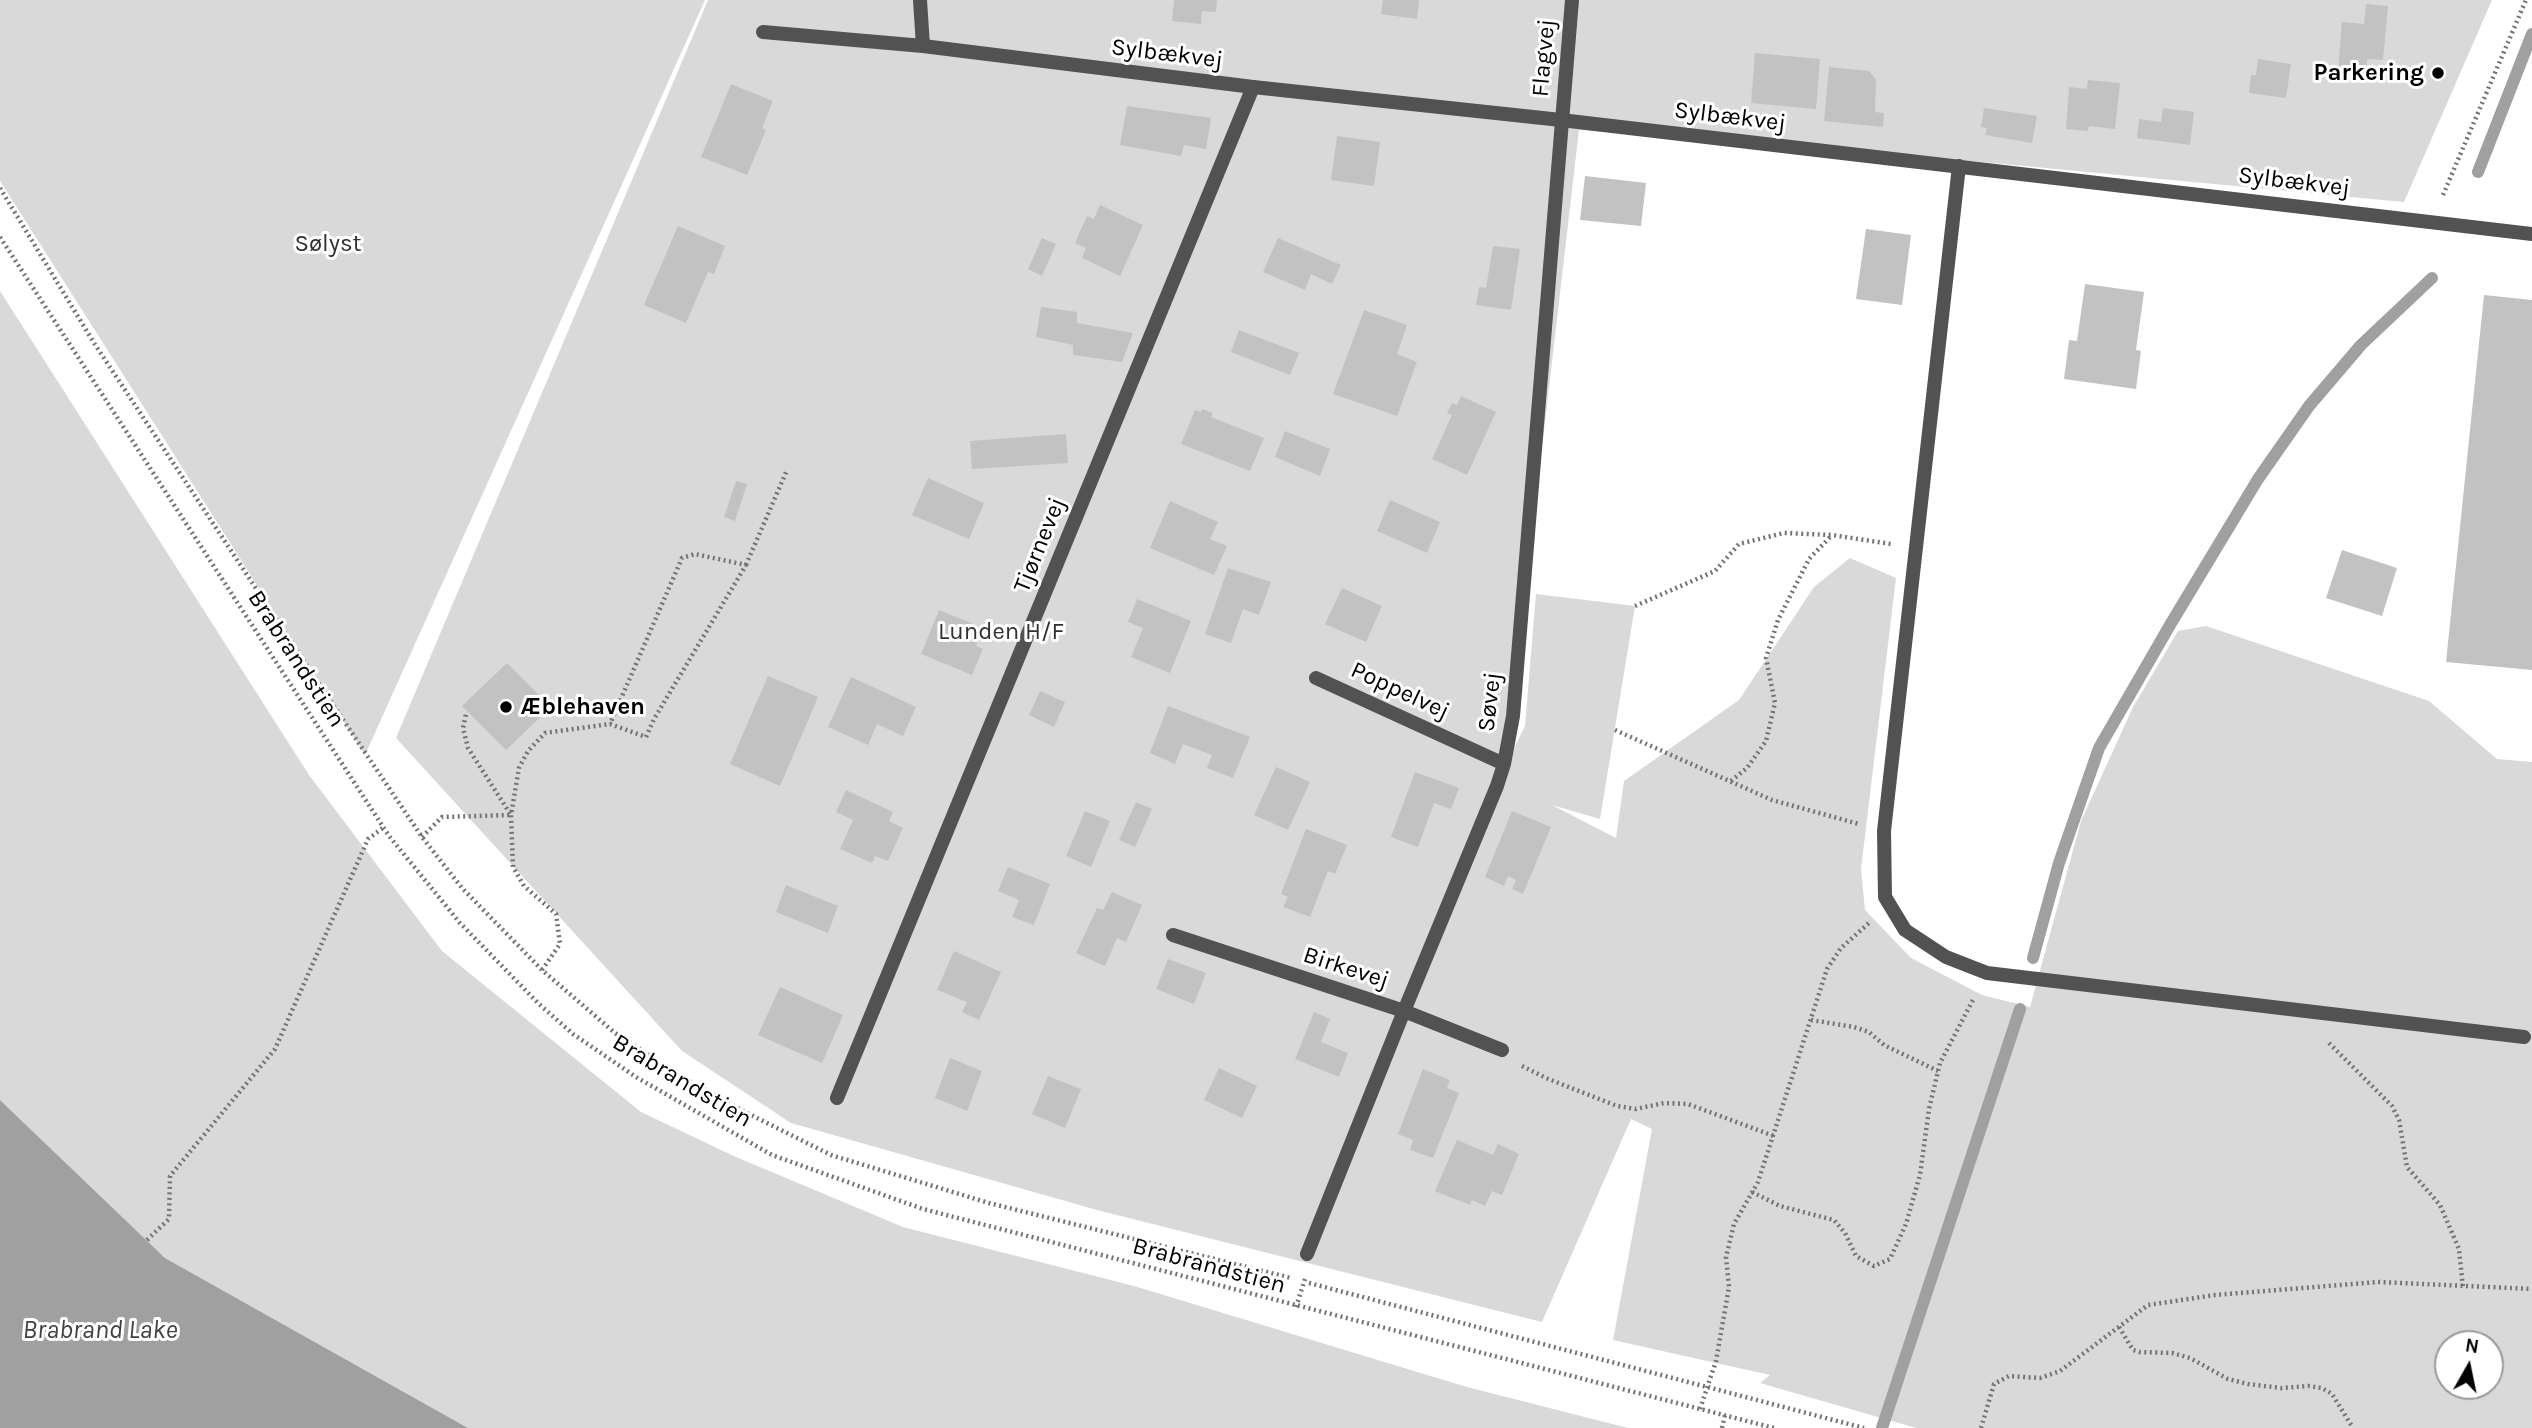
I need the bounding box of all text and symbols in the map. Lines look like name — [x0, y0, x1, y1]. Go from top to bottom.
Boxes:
street label: Flagvej — [1526, 18, 1562, 98]
street label: Sylbækvej — [1109, 33, 1225, 75]
place label: Parkering — [2313, 59, 2424, 87]
marker: Parkering — [2430, 65, 2446, 81]
street label: Sylbækvej — [1672, 96, 1788, 138]
street label: Sylbækvej — [2236, 161, 2352, 203]
park label: Sølyst — [294, 230, 362, 258]
street label: Tjørnevej — [1008, 493, 1072, 597]
street label: Brabrandstien — [241, 585, 351, 733]
park label: Lunden H/F — [938, 618, 1064, 646]
street label: Poppelvej — [1346, 656, 1454, 726]
street label: Søvej — [1472, 671, 1508, 733]
place label: Æblehaven — [520, 693, 645, 721]
marker: Æblehaven — [498, 699, 514, 715]
street label: Birkevej — [1299, 941, 1393, 995]
street label: Brabrandstien — [607, 1028, 757, 1134]
street label: Brabrandstien — [1129, 1232, 1289, 1300]
water label: Brabrand Lake — [22, 1315, 178, 1347]
north arrow — [2434, 1330, 2504, 1400]
text: N — [2464, 1334, 2480, 1358]

